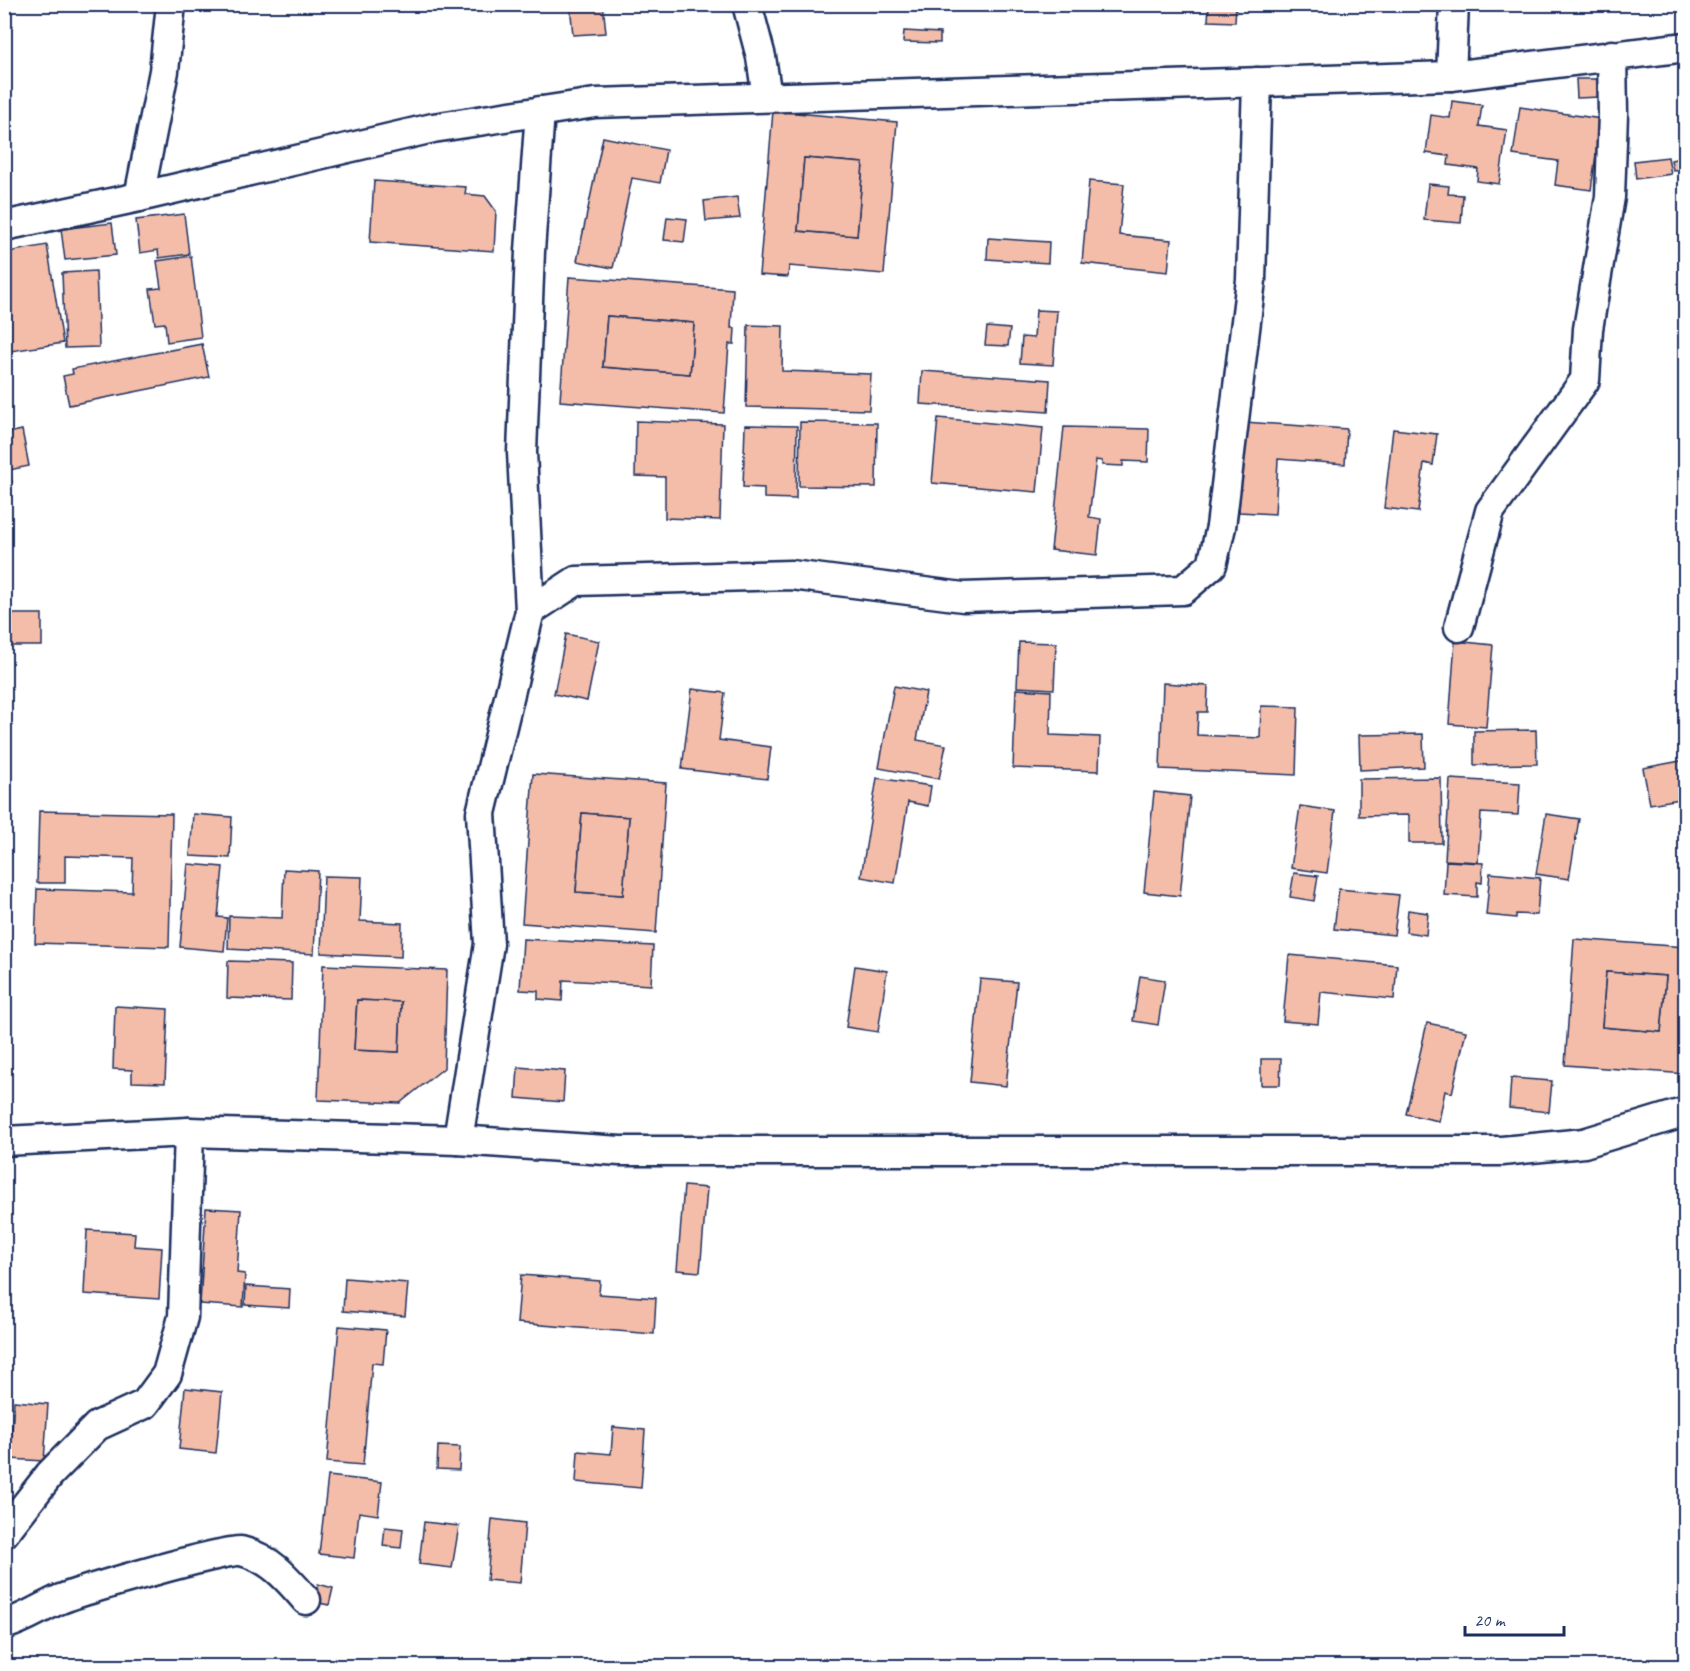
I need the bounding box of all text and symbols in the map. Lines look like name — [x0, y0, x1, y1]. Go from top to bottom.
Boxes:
scale bar — [1465, 1599, 1564, 1637]
text: 20 m — [1474, 1609, 1507, 1631]

